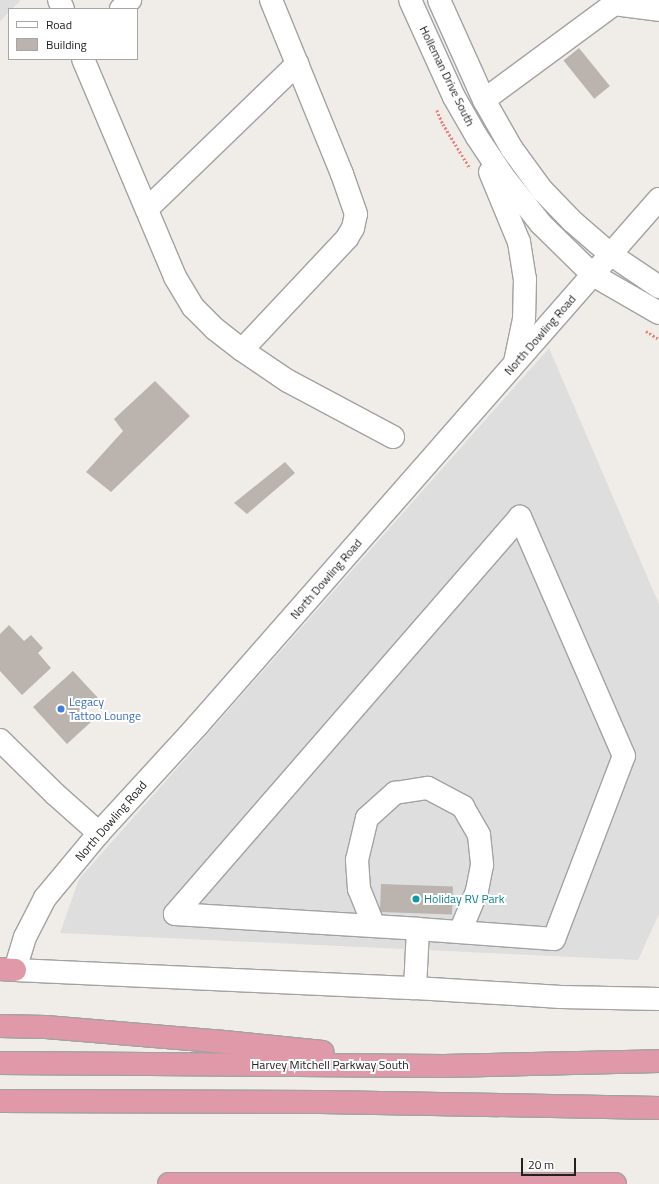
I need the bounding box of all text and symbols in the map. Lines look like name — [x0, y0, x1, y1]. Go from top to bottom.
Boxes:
legend — [8, 8, 138, 60]
text: Road — [46, 15, 72, 34]
street label: Holleman Drive South — [416, 23, 478, 129]
text: Building — [46, 35, 87, 54]
street label: North Dowling Road — [501, 292, 579, 378]
street label: North Dowling Road — [287, 536, 365, 622]
place label: Legacy Tattoo Lounge — [69, 695, 141, 723]
marker: Legacy Tattoo Lounge — [56, 704, 66, 714]
street label: North Dowling Road — [72, 778, 150, 864]
place label: Holiday RV Park — [424, 892, 504, 906]
marker: Holiday RV Park — [411, 894, 421, 904]
street label: Harvey Mitchell Parkway South — [251, 1058, 409, 1072]
scale bar — [523, 1150, 578, 1176]
text: 20 m — [528, 1155, 554, 1174]

